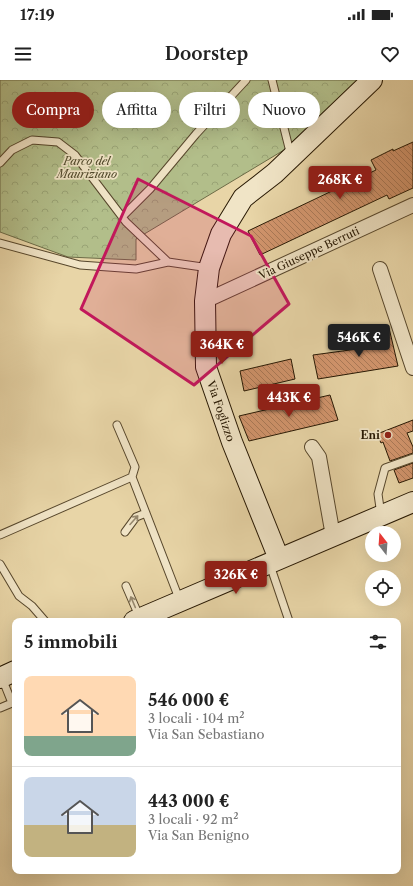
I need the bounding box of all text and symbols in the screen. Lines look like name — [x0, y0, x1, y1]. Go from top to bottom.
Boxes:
text: 17:19 — [20, 5, 55, 24]
icon: menu — [12, 43, 34, 65]
text: Doorstep — [165, 43, 248, 65]
icon: heart — [379, 43, 401, 65]
chip: Compra — [12, 92, 94, 128]
chip: Affitta — [102, 92, 171, 128]
chip: Filtri — [179, 92, 240, 128]
chip: Nuovo — [248, 92, 320, 128]
park label: Parco del Mauriziano — [55, 154, 117, 181]
pin: 268K € — [307, 166, 373, 200]
text: 268K € — [317, 171, 363, 187]
street label: Via Giuseppe Berruti — [255, 223, 362, 283]
pin: 546K € — [326, 324, 392, 358]
text: 546K € — [337, 329, 381, 345]
pin: 364K € — [189, 331, 255, 365]
text: 364K € — [200, 336, 244, 352]
street label: Via Foglizzo — [204, 378, 238, 444]
pin: 443K € — [256, 384, 322, 418]
text: 443K € — [267, 389, 311, 405]
place label: Eni — [361, 428, 380, 442]
marker: Eni — [383, 430, 393, 440]
one-way arrow — [130, 515, 139, 526]
north arrow — [365, 526, 401, 562]
map controls — [365, 526, 401, 606]
pin: 326K € — [203, 561, 269, 595]
text: 326K € — [214, 566, 258, 582]
button: locate — [365, 570, 401, 606]
one-way arrow — [129, 597, 136, 609]
icon: filters — [367, 631, 389, 653]
text: 5 immobili — [24, 632, 118, 652]
text: 546 000 € — [148, 690, 229, 710]
icon: home — [56, 692, 104, 740]
text: 3 locali · 104 m² — [148, 710, 245, 726]
text: Via San Sebastiano — [148, 726, 265, 742]
text: 443 000 € — [148, 791, 230, 811]
icon: home — [56, 793, 104, 841]
text: 3 locali · 92 m² — [148, 811, 239, 827]
text: Via San Benigno — [148, 827, 249, 843]

